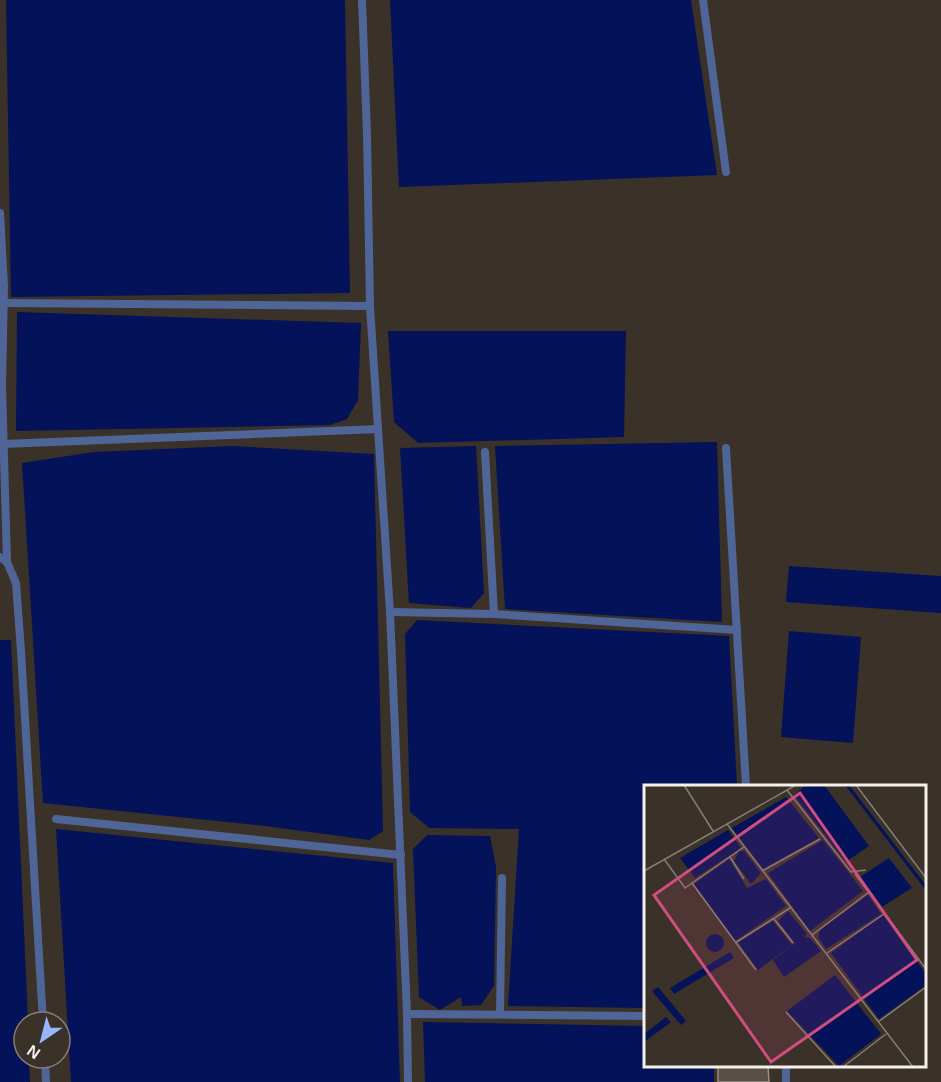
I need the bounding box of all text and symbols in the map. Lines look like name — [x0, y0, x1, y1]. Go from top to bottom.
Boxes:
inset map — [644, 785, 926, 1067]
north arrow — [12, 1010, 72, 1070]
text: N — [24, 1042, 43, 1062]

